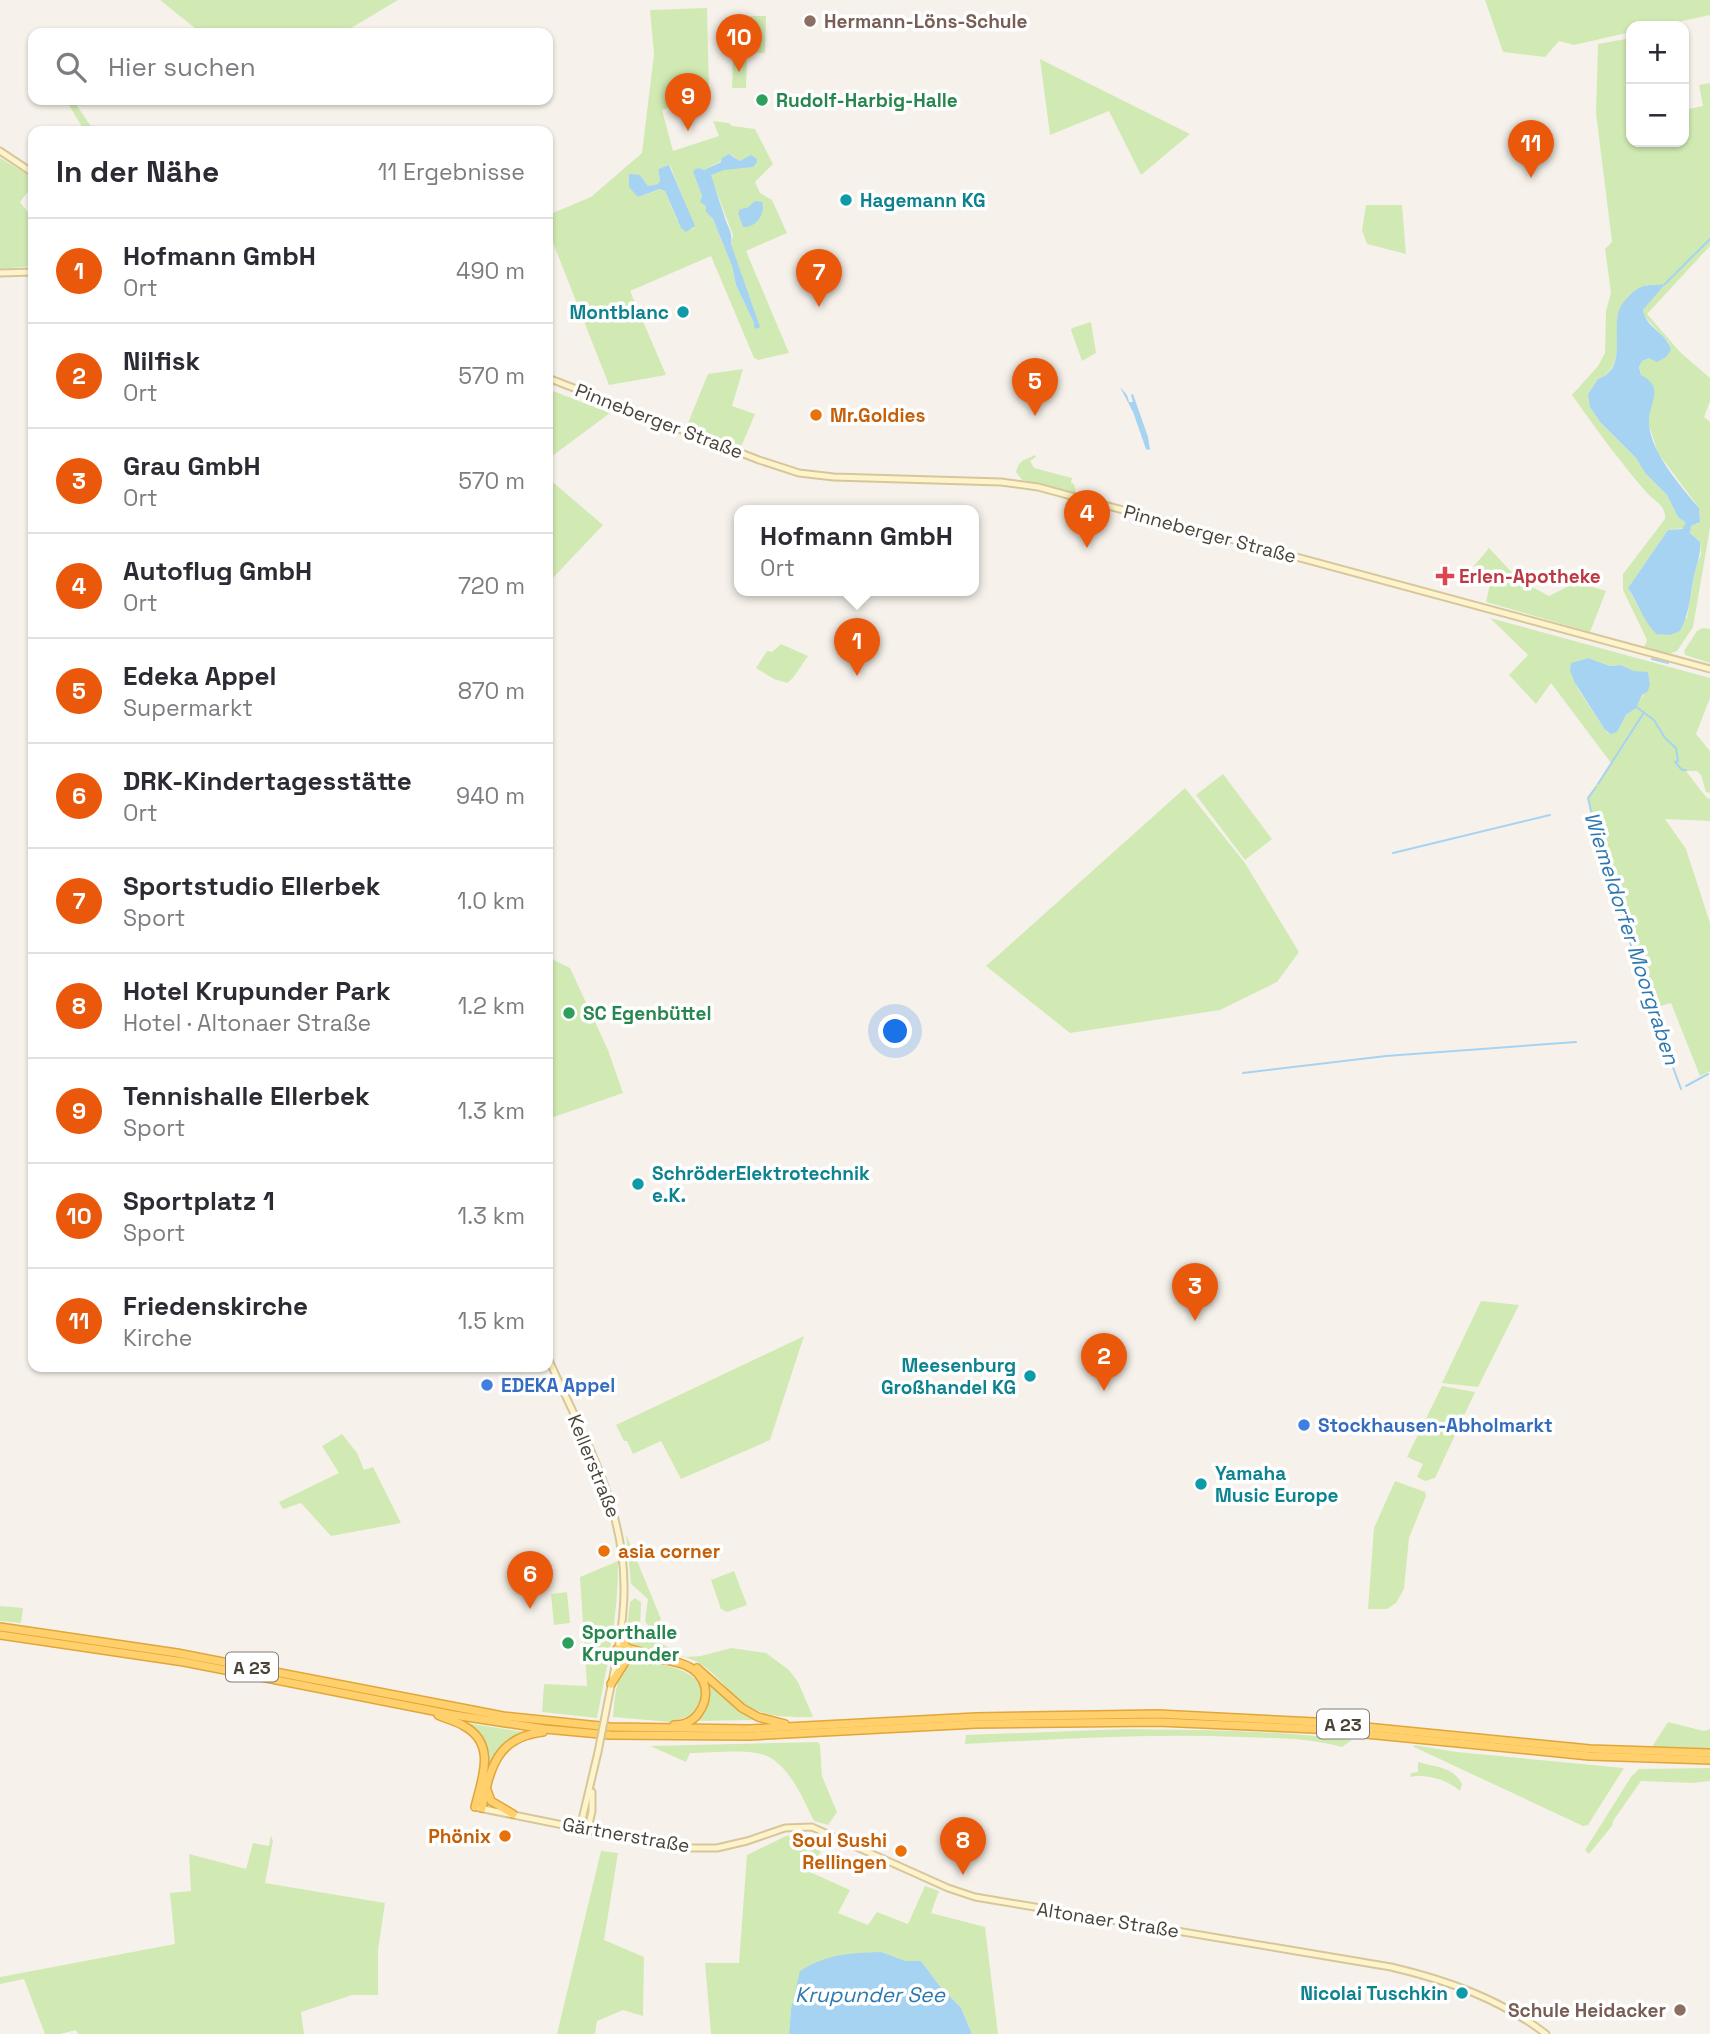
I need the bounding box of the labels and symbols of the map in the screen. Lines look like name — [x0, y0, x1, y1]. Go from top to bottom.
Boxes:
place label: Hermann-Löns-Schule — [824, 9, 1028, 34]
marker: Hermann-Löns-Schule — [802, 13, 818, 29]
pin: 10 — [716, 14, 762, 72]
pin: 9 — [665, 73, 711, 131]
place label: Rudolf-Harbig-Halle — [776, 88, 958, 113]
marker: Rudolf-Harbig-Halle — [754, 92, 770, 108]
pin: 11 — [1508, 120, 1554, 178]
place label: Hagemann KG — [860, 188, 986, 213]
marker: Hagemann KG — [838, 192, 854, 208]
pin: 7 — [796, 249, 842, 307]
place label: Montblanc — [570, 300, 669, 325]
marker: Montblanc — [675, 304, 691, 320]
pin: 5 — [1012, 358, 1058, 416]
street label: Pinneberger Straße — [572, 377, 746, 465]
place label: Mr.Goldies — [830, 403, 925, 428]
marker: Mr.Goldies — [808, 407, 824, 423]
pin: 4 — [1064, 490, 1110, 548]
street label: Pinneberger Straße — [1121, 499, 1299, 569]
place label: Erlen-Apotheke — [1459, 564, 1601, 589]
marker: Erlen-Apotheke — [1437, 568, 1453, 584]
pin: 1 — [834, 618, 880, 676]
water label: Wiemeldorfer Moorgraben — [1578, 808, 1686, 1069]
place label: SC Egenbüttel — [583, 1001, 712, 1026]
marker: SC Egenbüttel — [561, 1005, 577, 1021]
your location — [878, 1014, 912, 1048]
place label: SchröderElektrotechnik e.K. — [652, 1161, 870, 1208]
marker: SchröderElektrotechnik e.K. — [630, 1176, 646, 1192]
pin: 3 — [1172, 1263, 1218, 1321]
pin: 2 — [1081, 1333, 1127, 1391]
place label: Meesenburg Großhandel KG — [881, 1353, 1016, 1400]
marker: Meesenburg Großhandel KG — [1022, 1368, 1038, 1384]
place label: EDEKA Appel — [501, 1373, 615, 1398]
marker: EDEKA Appel — [479, 1377, 495, 1393]
street label: Kellerstraße — [562, 1411, 626, 1521]
place label: Stockhausen-Abholmarkt — [1318, 1413, 1553, 1438]
marker: Stockhausen-Abholmarkt — [1296, 1417, 1312, 1433]
place label: Yamaha Music Europe — [1215, 1461, 1339, 1508]
marker: Yamaha Music Europe — [1193, 1476, 1209, 1492]
place label: asia corner — [618, 1539, 720, 1564]
marker: asia corner — [596, 1543, 612, 1559]
pin: 6 — [507, 1551, 553, 1609]
place label: Sporthalle Krupunder — [582, 1620, 679, 1667]
marker: Sporthalle Krupunder — [560, 1635, 576, 1651]
road number: A 23 — [226, 1652, 278, 1682]
road number: A 23 — [1317, 1709, 1369, 1738]
street label: Gärtnerstraße — [560, 1812, 692, 1858]
pin: 8 — [940, 1817, 986, 1875]
place label: Phönix — [428, 1824, 491, 1849]
marker: Phönix — [497, 1828, 513, 1844]
place label: Soul Sushi Rellingen — [792, 1828, 887, 1875]
marker: Soul Sushi Rellingen — [893, 1843, 909, 1859]
street label: Altonaer Straße — [1035, 1896, 1181, 1944]
water label: Krupunder See — [795, 1981, 946, 2008]
place label: Nicolai Tuschkin — [1300, 1981, 1448, 2006]
marker: Nicolai Tuschkin — [1454, 1985, 1470, 2001]
place label: Schule Heidacker — [1508, 1998, 1666, 2023]
marker: Schule Heidacker — [1672, 2002, 1688, 2018]

